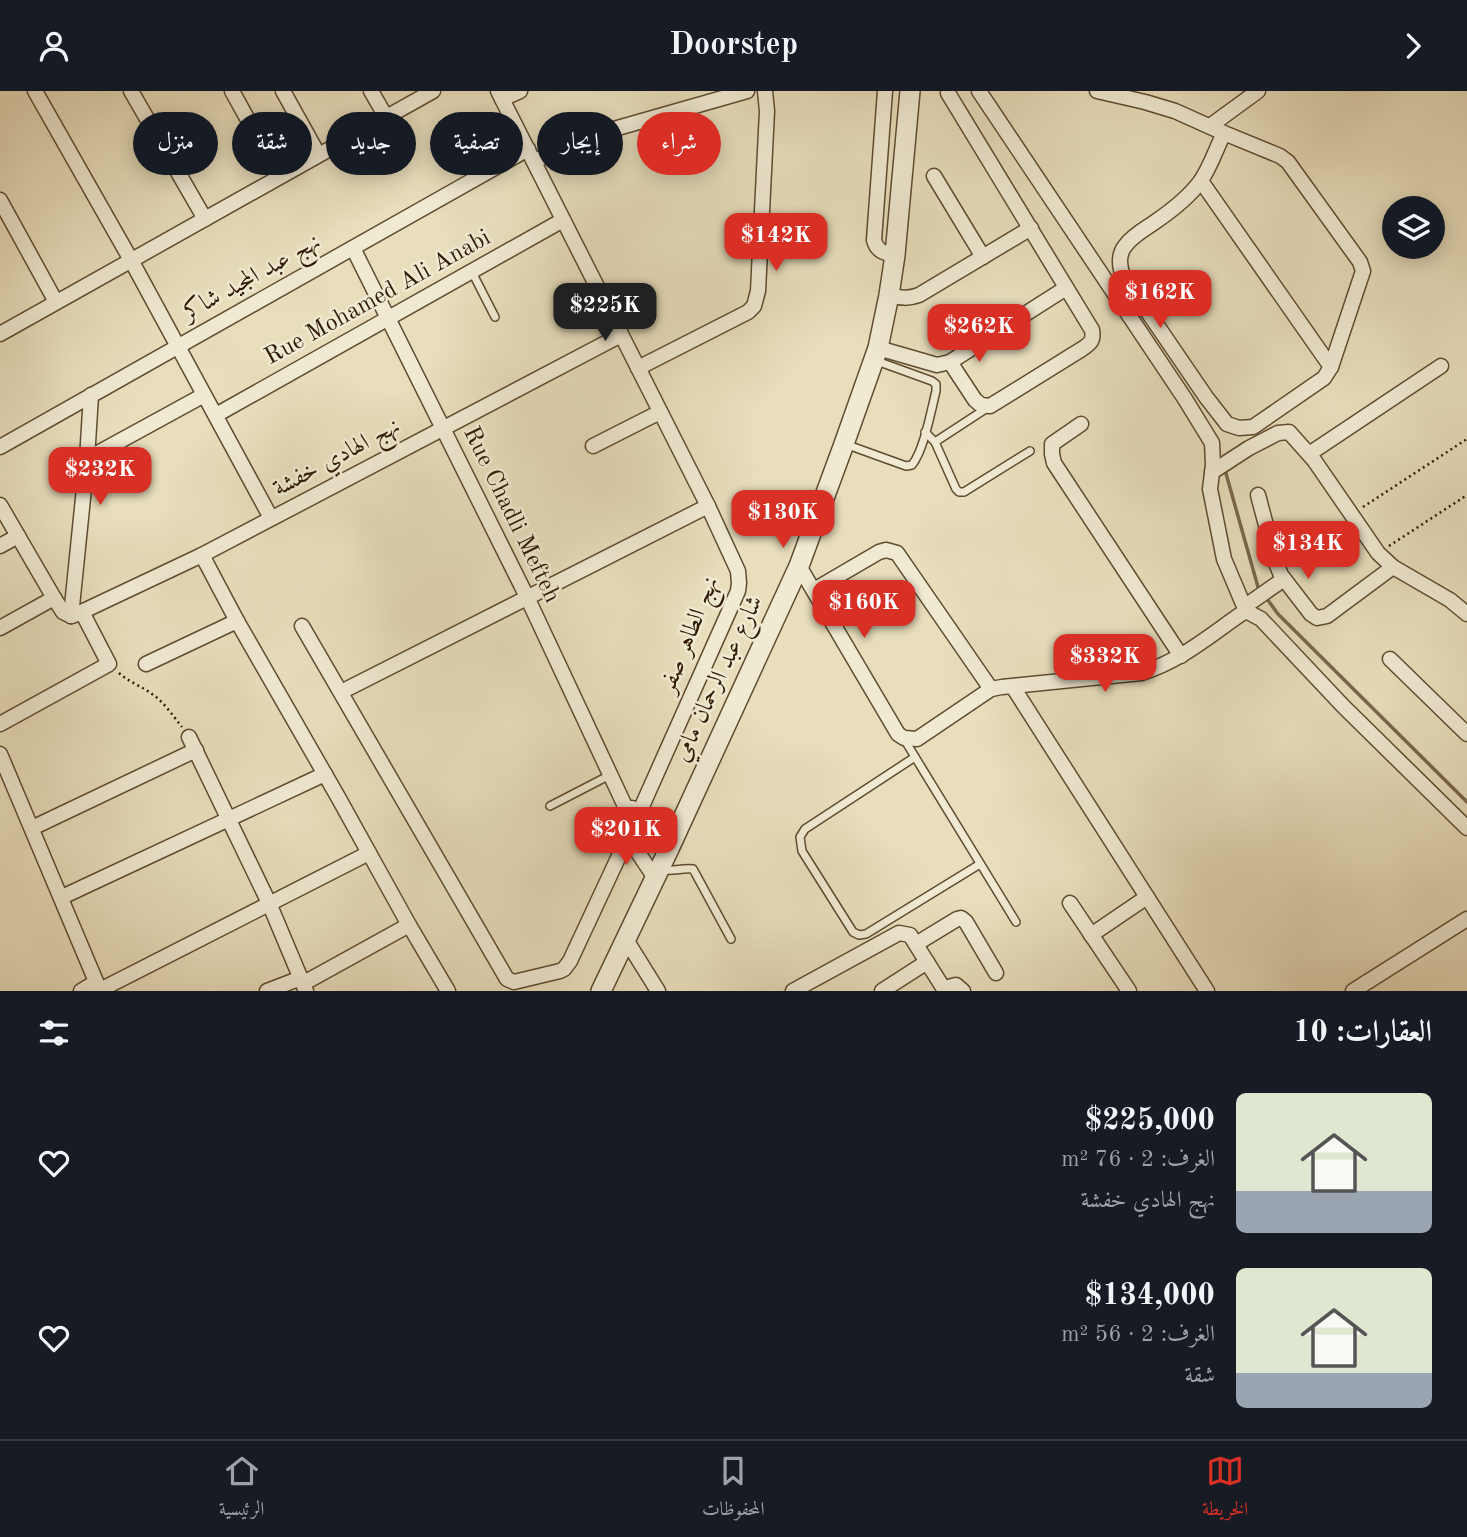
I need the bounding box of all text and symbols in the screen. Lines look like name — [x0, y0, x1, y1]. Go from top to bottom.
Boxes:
icon: person — [35, 27, 73, 65]
icon: forward — [1394, 27, 1432, 65]
text: Doorstep — [669, 30, 798, 62]
chip: منزل — [133, 112, 218, 175]
chip: شقة — [232, 112, 312, 175]
chip: جديد — [326, 112, 416, 175]
chip: تصفية — [430, 112, 523, 175]
chip: إيجار — [537, 112, 623, 175]
chip: شراء — [637, 112, 721, 175]
map controls — [1382, 196, 1445, 259]
button: layers — [1382, 196, 1445, 259]
pin: $142K — [727, 213, 825, 273]
text: $142K — [740, 224, 812, 247]
street label: Rue Mohamed Ali Anabi — [261, 226, 495, 370]
street label: نهج عبد المجيد شاكر — [175, 228, 328, 333]
pin: $162K — [1111, 271, 1209, 330]
text: $162K — [1124, 281, 1196, 304]
pin: $225K — [556, 283, 654, 343]
text: $225K — [569, 294, 641, 317]
pin: $262K — [930, 305, 1028, 364]
text: $262K — [943, 315, 1015, 338]
street label: نهج الهادي خفشة — [270, 415, 408, 508]
street label: Rue Chadli Mefteh — [458, 423, 564, 607]
pin: $232K — [51, 447, 149, 507]
text: $232K — [64, 458, 136, 481]
pin: $130K — [734, 491, 832, 550]
text: $130K — [747, 501, 819, 524]
pin: $134K — [1259, 521, 1357, 581]
text: $134K — [1272, 532, 1344, 555]
street label: نهج الطاهر صفر — [655, 574, 731, 702]
pin: $160K — [815, 581, 913, 640]
text: $160K — [828, 591, 900, 614]
street label: شارع عبد الرحمان مامي — [669, 592, 773, 768]
pin: $332K — [1056, 635, 1154, 694]
text: $332K — [1069, 645, 1141, 668]
pin: $201K — [577, 807, 675, 867]
text: $201K — [590, 818, 662, 841]
icon: filters — [35, 1014, 73, 1052]
text: العقارات: 10 — [1293, 1018, 1432, 1048]
text: $225,000 — [1085, 1106, 1215, 1136]
icon: home — [1292, 1121, 1376, 1205]
icon: heart — [35, 1144, 73, 1182]
text: الغرف: 2 · 76 m² — [1061, 1148, 1215, 1171]
text: نهج الهادي خفشة — [1081, 1189, 1215, 1212]
text: $134,000 — [1085, 1281, 1215, 1311]
icon: home — [1292, 1296, 1376, 1380]
icon: heart — [35, 1319, 73, 1357]
text: الغرف: 2 · 56 m² — [1061, 1323, 1215, 1346]
text: شقة — [1185, 1364, 1215, 1387]
tab: الرئيسية — [219, 1452, 264, 1527]
tab: المحفوظات — [702, 1452, 765, 1527]
tab: الخريطة — [1202, 1452, 1248, 1527]

